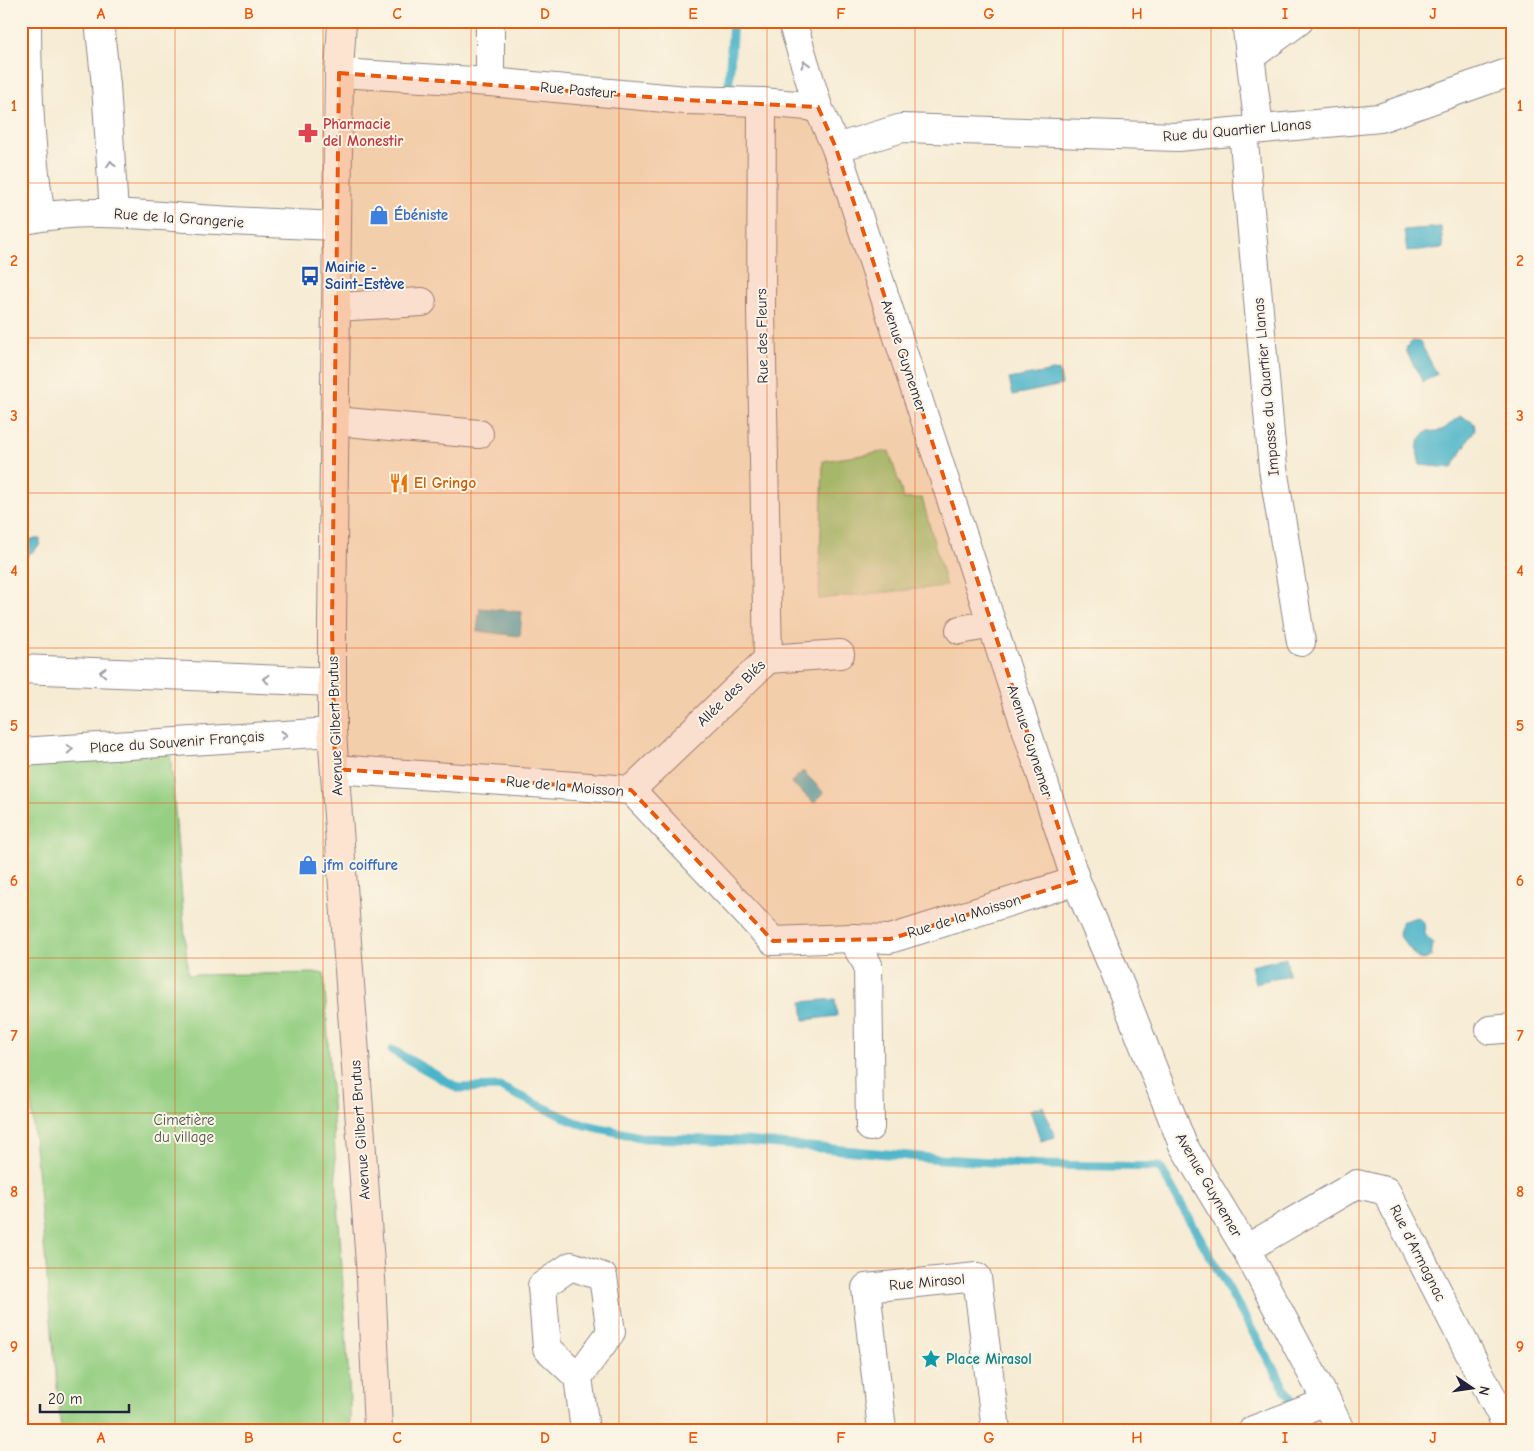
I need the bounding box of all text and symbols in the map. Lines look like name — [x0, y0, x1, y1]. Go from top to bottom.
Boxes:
text: A — [97, 5, 106, 23]
text: B — [244, 5, 254, 23]
text: C — [392, 5, 402, 23]
text: D — [540, 5, 550, 23]
text: E — [688, 5, 698, 23]
text: F — [836, 5, 846, 23]
text: G — [983, 5, 995, 23]
text: H — [1131, 5, 1143, 23]
text: I — [1282, 5, 1288, 23]
text: J — [1429, 5, 1437, 23]
one-way arrow — [801, 60, 811, 69]
street label: Rue Pasteur — [539, 78, 617, 102]
text: 1 — [11, 97, 17, 115]
text: 1 — [1517, 97, 1523, 115]
place label: Pharmacie del Monestir — [323, 115, 403, 150]
street label: Rue du Quartier Llanas — [1162, 115, 1312, 145]
pharmacy icon: Pharmacie del Monestir — [297, 122, 319, 144]
one-way arrow — [106, 160, 117, 168]
street label: Rue de la Grangerie — [113, 204, 245, 232]
shop icon: Ébéniste — [368, 204, 390, 226]
place label: Ébéniste — [394, 205, 448, 224]
text: 2 — [10, 252, 18, 270]
text: 2 — [1516, 252, 1524, 270]
place label: Mairie - Saint-Estève — [325, 258, 404, 293]
bus stop icon: Mairie - Saint-Estève — [299, 265, 321, 287]
street label: Rue des Fleurs — [752, 288, 772, 384]
street label: Avenue Guynemer — [877, 297, 931, 415]
street label: Impasse du Quartier Llanas — [1249, 297, 1283, 477]
text: 3 — [10, 407, 18, 425]
text: 3 — [1516, 407, 1524, 425]
restaurant icon: El Gringo — [388, 472, 410, 494]
place label: El Gringo — [414, 474, 476, 492]
text: 4 — [10, 562, 18, 580]
text: 4 — [1516, 562, 1524, 580]
street label: Avenue Gilbert Brutus — [324, 656, 346, 796]
street label: Allée des Blés — [693, 656, 769, 730]
one-way arrow — [99, 667, 107, 678]
one-way arrow — [261, 674, 269, 684]
street label: Avenue Guynemer — [1003, 682, 1057, 800]
text: 5 — [10, 717, 18, 735]
text: 5 — [1516, 717, 1524, 735]
street label: Place du Souvenir Français — [89, 727, 265, 757]
one-way arrow — [281, 729, 289, 740]
one-way arrow — [66, 743, 74, 754]
street label: Rue de la Moisson — [505, 772, 625, 800]
shop icon: jfm coiffure — [297, 854, 319, 876]
place label: jfm coiffure — [321, 856, 398, 874]
text: 6 — [10, 872, 18, 890]
text: 6 — [1516, 872, 1524, 890]
street label: Rue de la Moisson — [905, 890, 1023, 942]
text: 7 — [10, 1027, 18, 1045]
text: 7 — [1516, 1027, 1524, 1045]
street label: Avenue Gilbert Brutus — [346, 1060, 374, 1200]
park label: Cimetière du village — [154, 1111, 215, 1146]
street label: Avenue Guynemer — [1172, 1130, 1246, 1240]
text: 8 — [10, 1183, 18, 1201]
text: 8 — [1516, 1183, 1524, 1201]
street label: Rue d'Armagnac — [1386, 1202, 1450, 1304]
street label: Rue Mirasol — [888, 1270, 966, 1294]
text: 9 — [10, 1338, 18, 1356]
text: 9 — [1516, 1338, 1524, 1356]
place icon: Place Mirasol — [920, 1348, 942, 1370]
place label: Place Mirasol — [946, 1350, 1032, 1368]
north arrow — [1446, 1364, 1496, 1414]
scale bar — [40, 1381, 129, 1413]
text: N — [1475, 1384, 1493, 1397]
text: 20 m — [48, 1390, 82, 1408]
text: A — [97, 1429, 106, 1447]
text: B — [244, 1429, 254, 1447]
text: C — [392, 1429, 402, 1447]
text: D — [540, 1429, 550, 1447]
text: E — [688, 1429, 698, 1447]
text: F — [836, 1429, 846, 1447]
text: G — [983, 1429, 995, 1447]
text: H — [1131, 1429, 1143, 1447]
text: I — [1282, 1429, 1288, 1447]
text: J — [1429, 1429, 1437, 1447]

